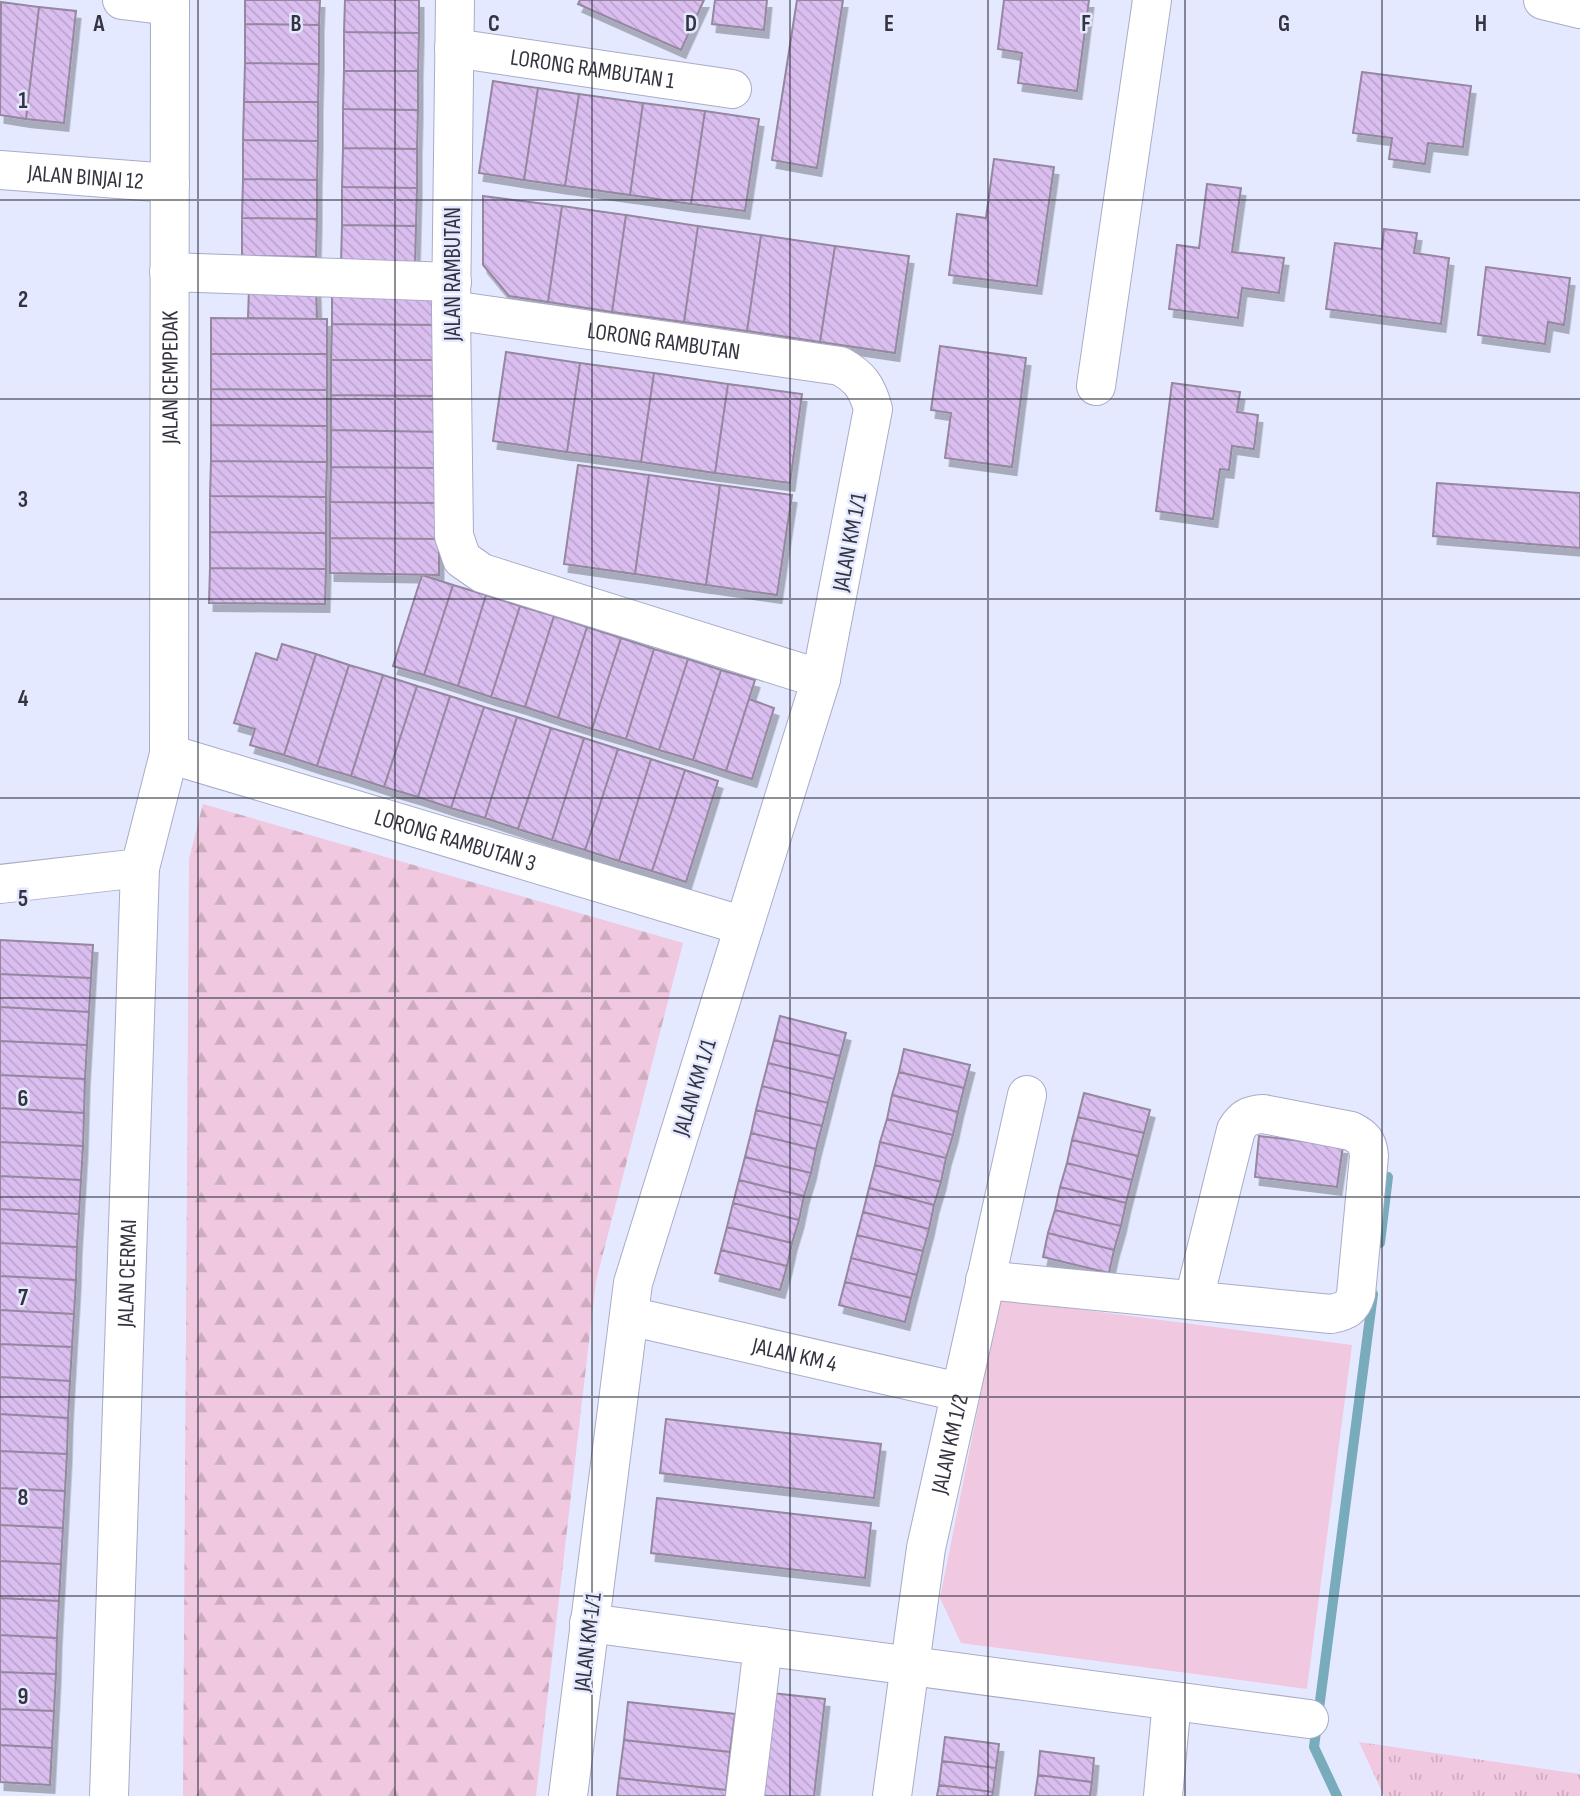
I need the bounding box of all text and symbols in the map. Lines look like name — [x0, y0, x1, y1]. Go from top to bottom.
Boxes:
text: A — [93, 10, 106, 38]
text: B — [291, 10, 302, 38]
text: C — [488, 10, 500, 38]
text: D — [685, 10, 697, 38]
text: E — [884, 10, 894, 38]
text: F — [1081, 10, 1091, 38]
text: G — [1278, 10, 1290, 38]
text: H — [1475, 10, 1487, 38]
street label: LORONG RAMBUTAN 1 — [508, 43, 676, 95]
text: 1 — [18, 87, 28, 115]
street label: JALAN BINJAI 12 — [26, 159, 145, 196]
street label: JALAN RAMBUTAN — [439, 207, 467, 342]
text: 2 — [18, 286, 28, 314]
street label: JALAN CEMPEDAK — [156, 310, 185, 445]
street label: LORONG RAMBUTAN — [586, 317, 742, 366]
text: 3 — [18, 486, 28, 514]
street label: JALAN KM 1/1 — [827, 491, 873, 595]
text: 4 — [18, 685, 29, 713]
street label: LORONG RAMBUTAN 3 — [371, 803, 539, 878]
text: 5 — [18, 885, 28, 913]
street label: JALAN KM 1/1 — [667, 1036, 723, 1140]
text: 6 — [18, 1085, 28, 1113]
street label: JALAN CERMAI — [112, 1219, 143, 1329]
text: 7 — [18, 1284, 28, 1312]
street label: JALAN KM 4 — [748, 1332, 840, 1379]
street label: JALAN KM 1/2 — [925, 1392, 975, 1497]
text: 8 — [18, 1484, 29, 1512]
street label: JALAN KM 1/1 — [568, 1591, 608, 1694]
text: 9 — [18, 1683, 28, 1711]

